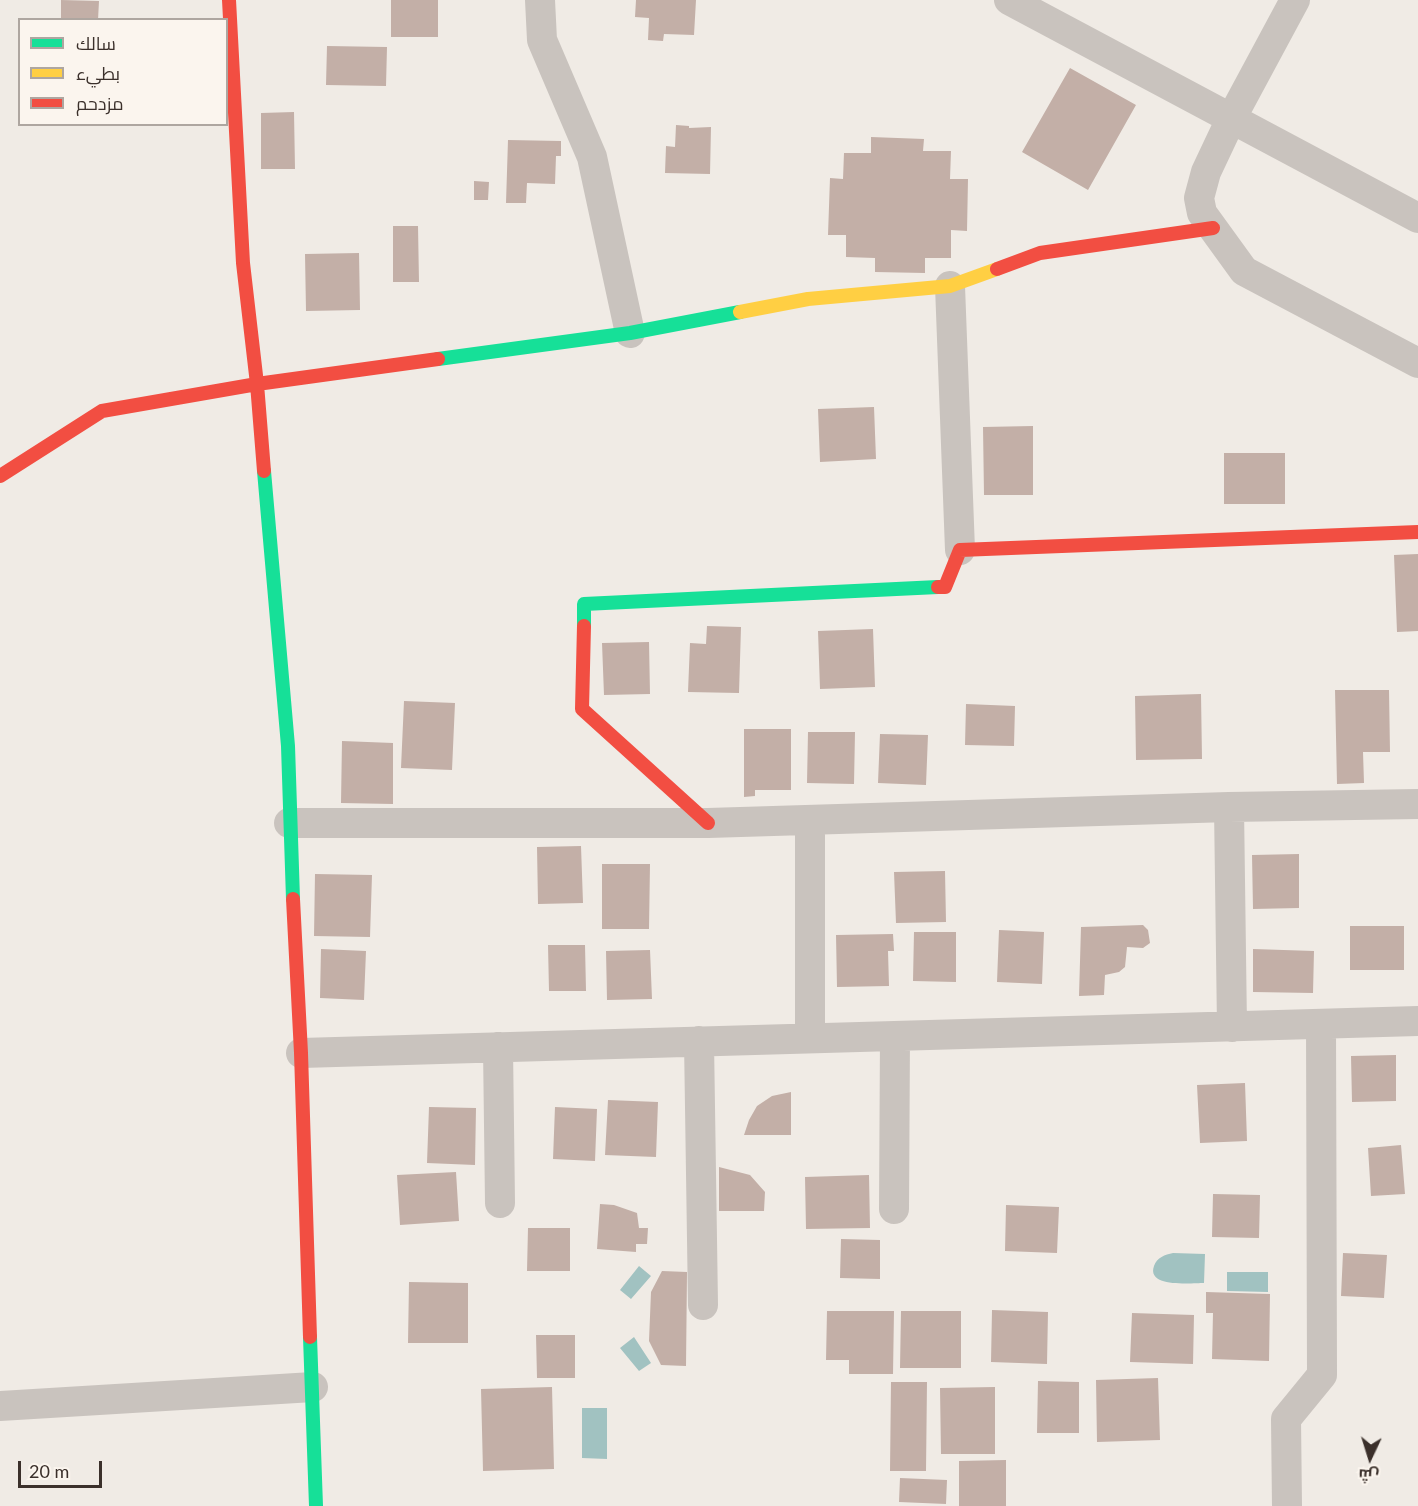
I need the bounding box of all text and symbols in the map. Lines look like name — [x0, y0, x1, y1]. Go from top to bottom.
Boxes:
legend — [18, 18, 228, 126]
text: سالك — [76, 32, 116, 54]
text: بطيء — [76, 62, 120, 84]
text: مزدحم — [76, 92, 124, 114]
north arrow — [1340, 1428, 1400, 1488]
scale bar — [21, 1449, 105, 1487]
text: 20 m — [29, 1460, 69, 1482]
text: ش — [1358, 1466, 1380, 1487]

